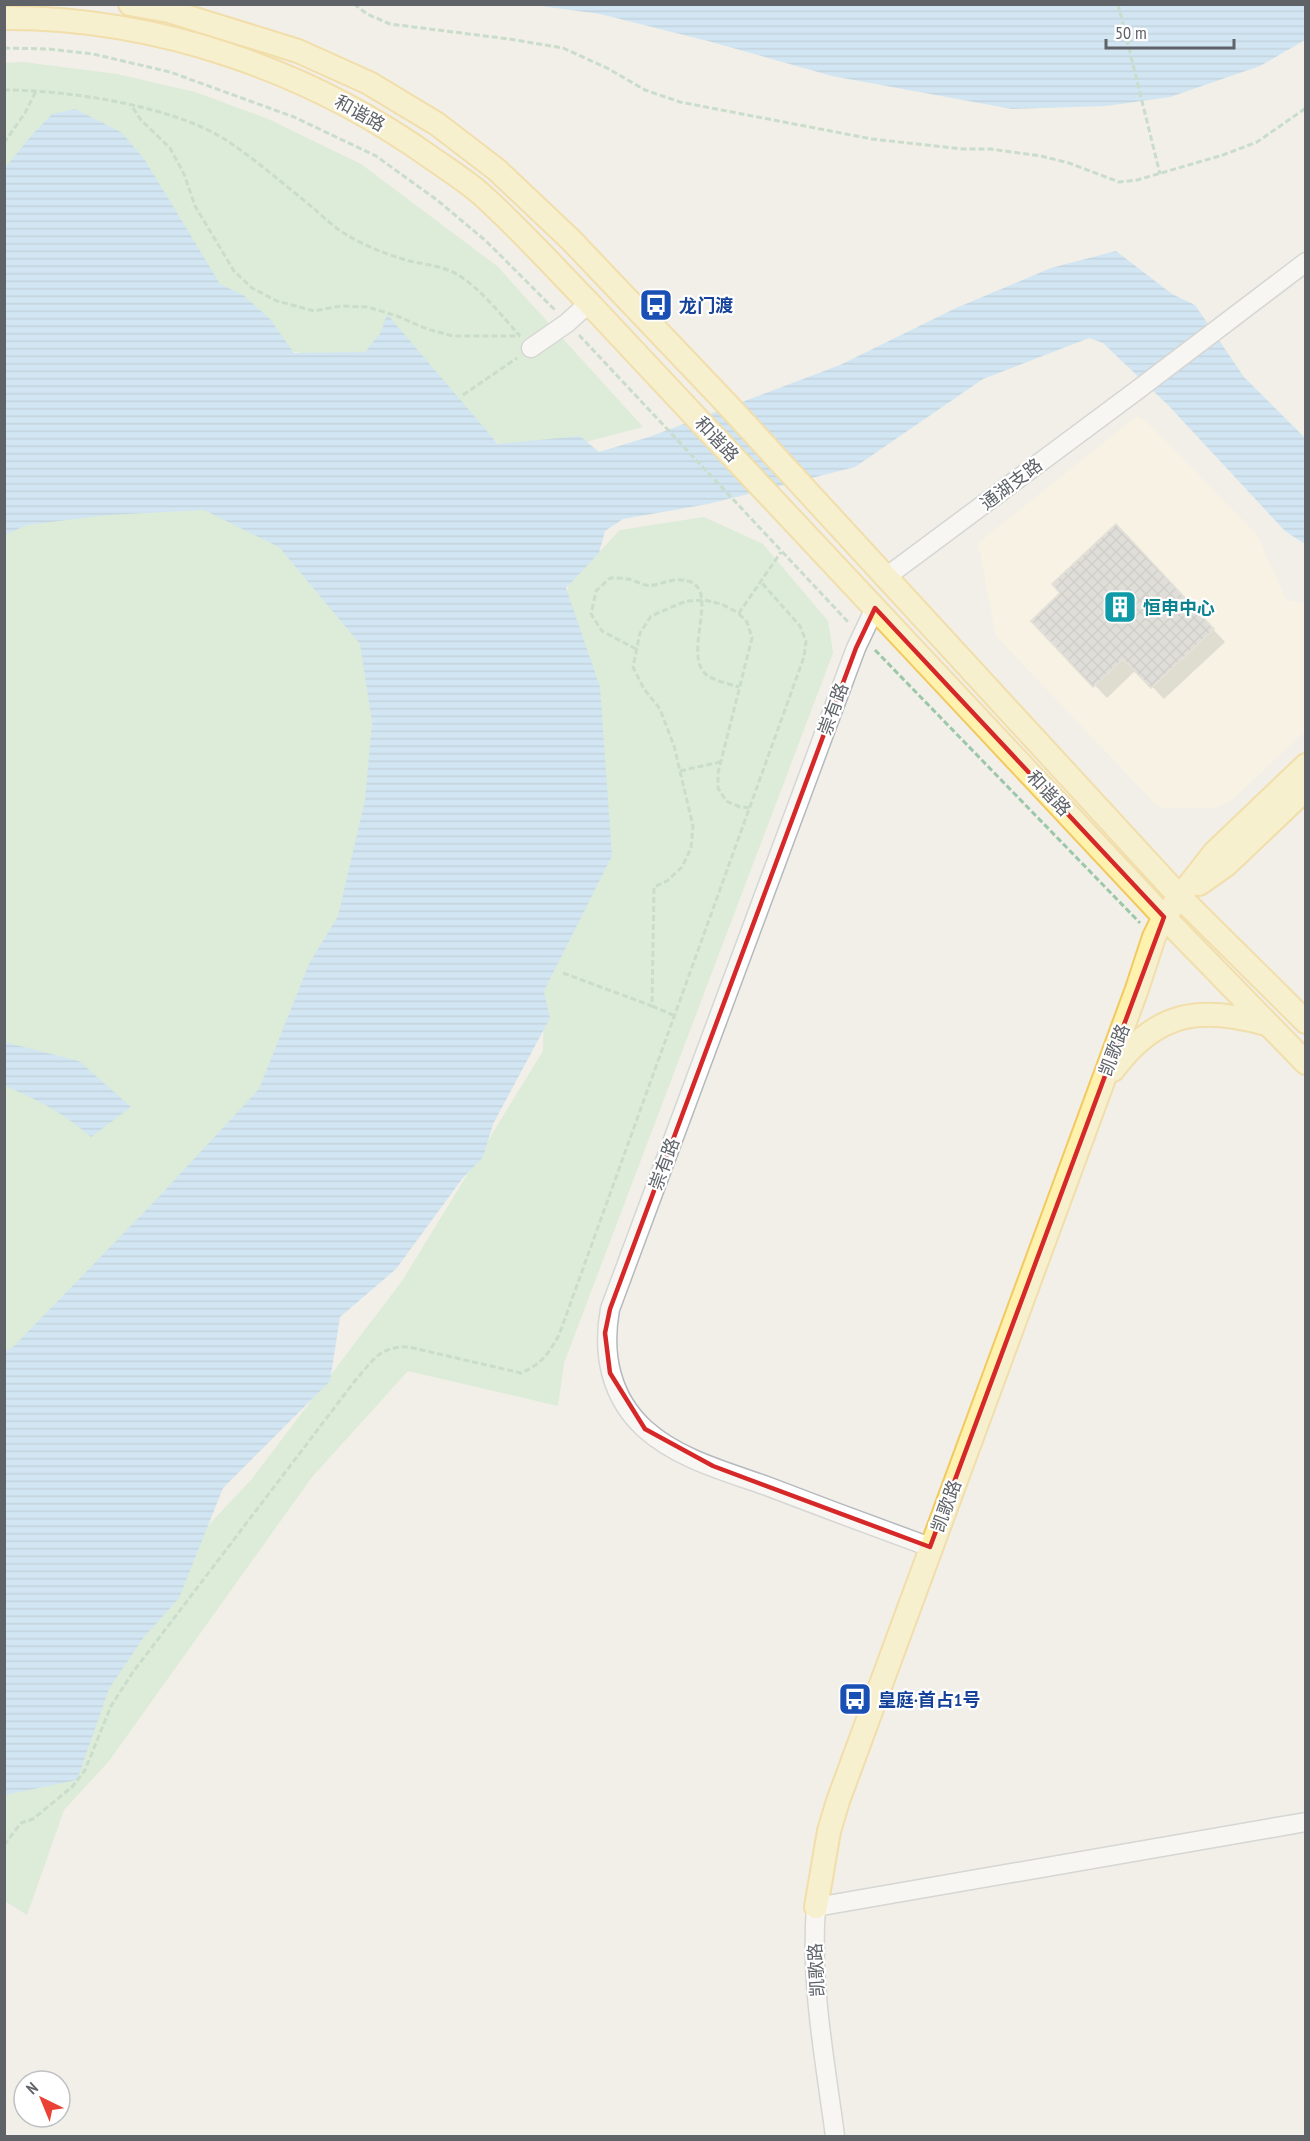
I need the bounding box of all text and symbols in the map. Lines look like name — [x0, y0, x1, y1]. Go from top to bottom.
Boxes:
scale bar — [1106, 12, 1234, 50]
text: 50 m — [1115, 21, 1147, 44]
street label: 和谐路 — [331, 90, 389, 136]
bus stop icon: 龙门渡 — [638, 287, 674, 323]
place label: 龙门渡 — [679, 294, 733, 317]
street label: 和谐路 — [690, 411, 744, 467]
street label: 通湖支路 — [975, 453, 1047, 515]
building icon: 恒申中心 — [1102, 589, 1138, 625]
place label: 恒申中心 — [1143, 596, 1215, 619]
street label: 崇有路 — [813, 680, 853, 738]
street label: 和谐路 — [1022, 765, 1076, 821]
street label: 凯歌路 — [1094, 1021, 1134, 1079]
street label: 崇有路 — [644, 1135, 684, 1193]
street label: 凯歌路 — [926, 1477, 966, 1535]
bus stop icon: 皇庭·首占1号 — [837, 1681, 873, 1717]
place label: 皇庭·首占1号 — [878, 1688, 980, 1711]
street label: 凯歌路 — [803, 1942, 829, 1998]
north arrow — [12, 2069, 72, 2129]
text: N — [22, 2078, 42, 2098]

